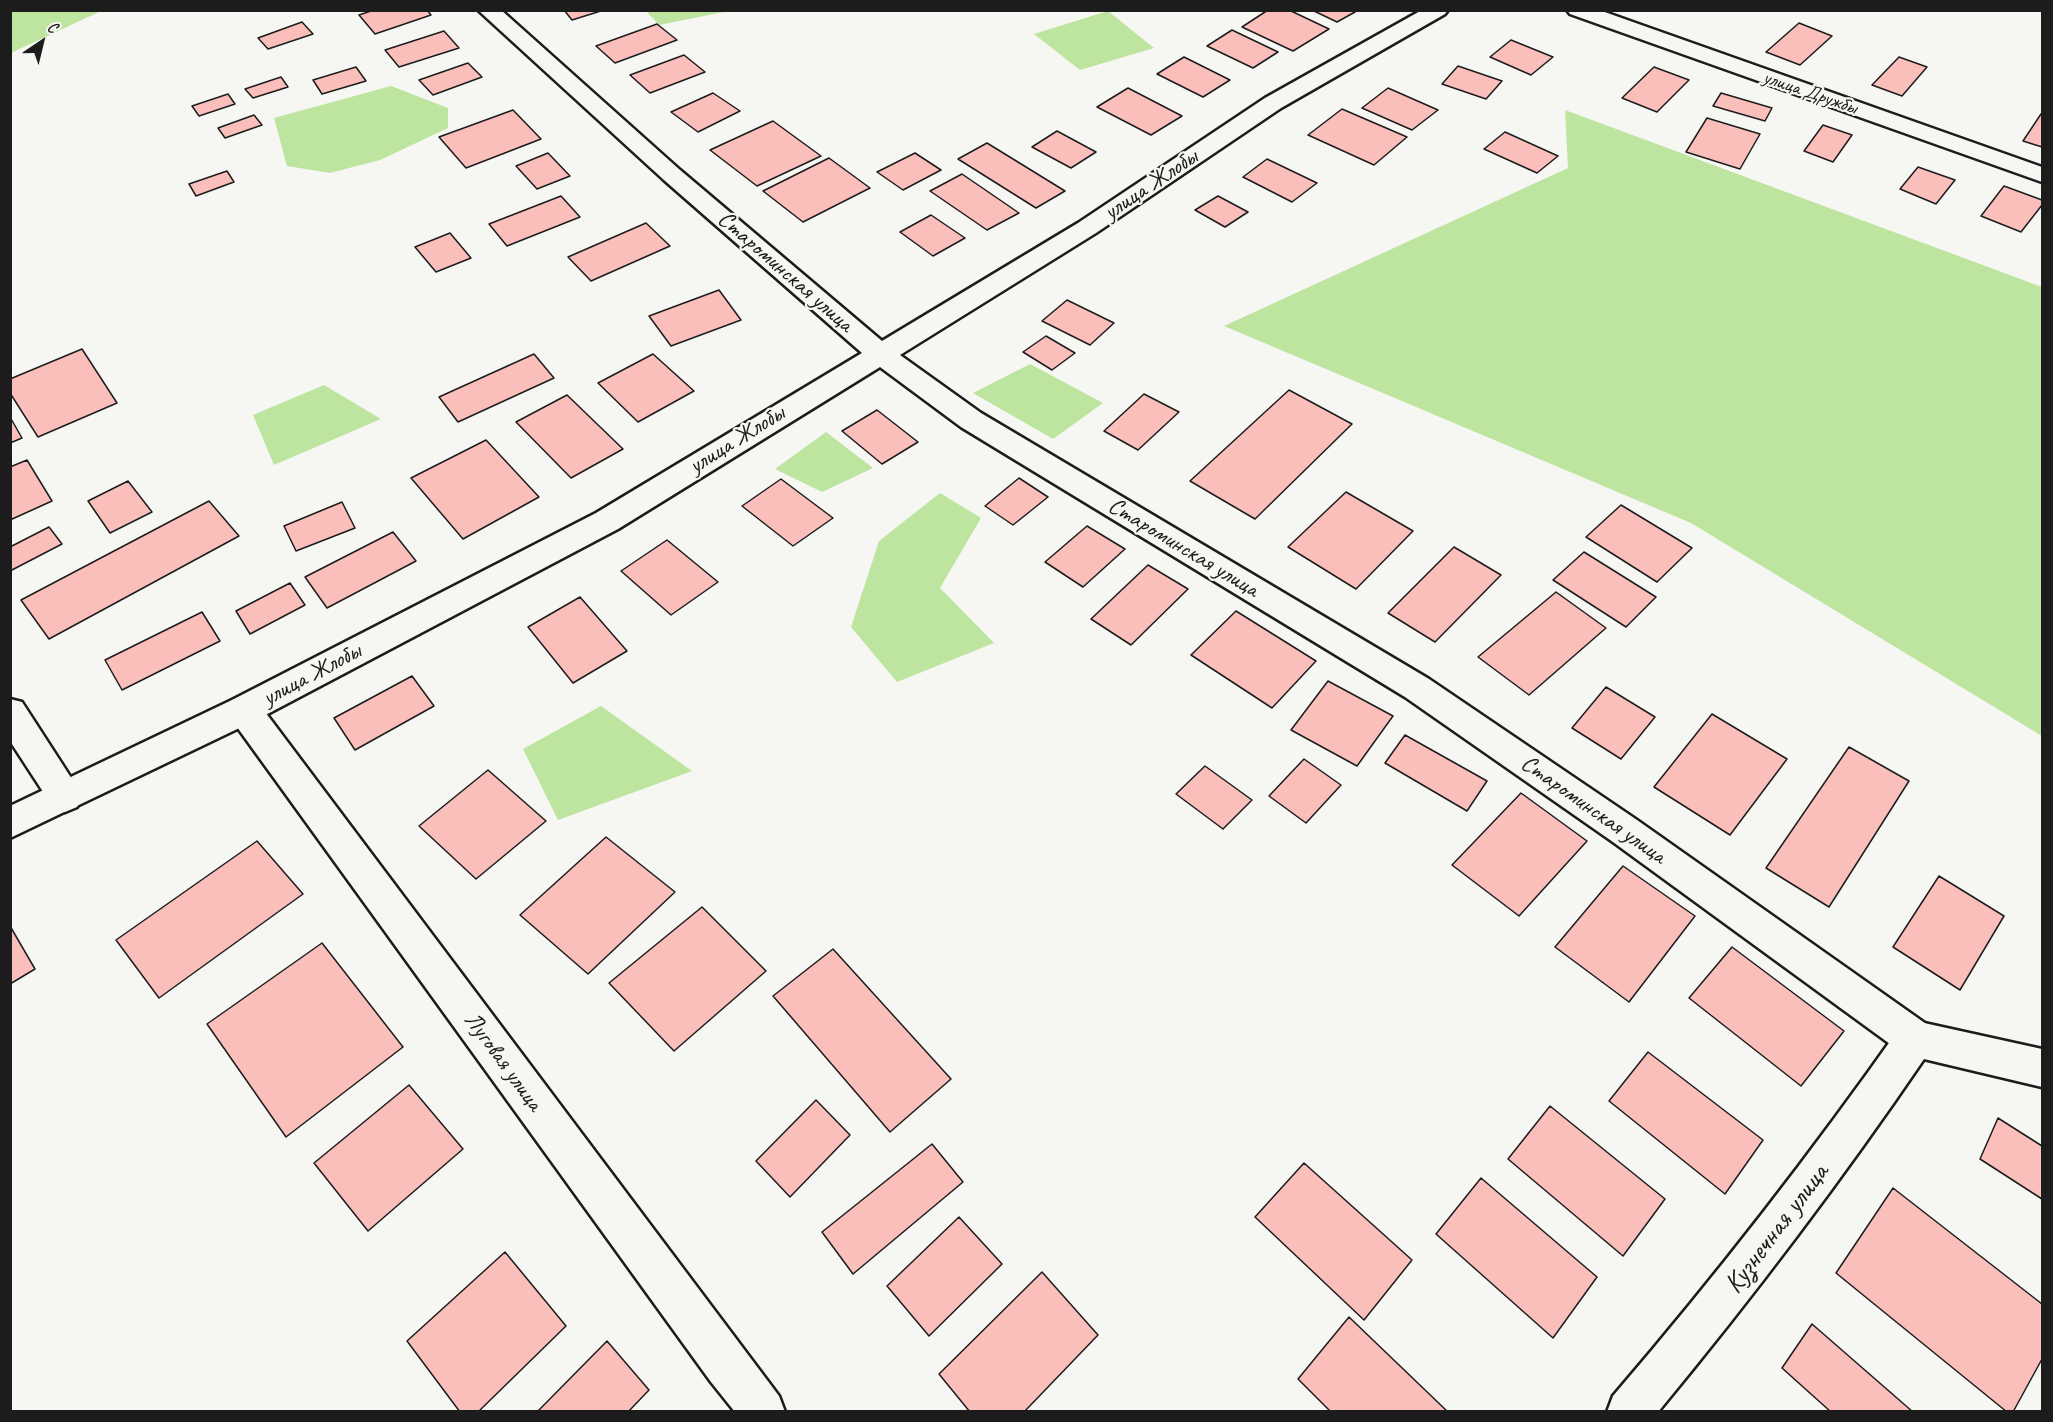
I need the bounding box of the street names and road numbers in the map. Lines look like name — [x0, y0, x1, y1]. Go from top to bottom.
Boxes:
street label: улица Дружбы — [1760, 66, 1860, 120]
street label: улица Жлобы — [1098, 143, 1204, 227]
street label: Староминская улица — [711, 205, 859, 339]
street label: улица Жлобы — [684, 399, 790, 481]
street label: Староминская улица — [1103, 492, 1263, 604]
street label: улица Жлобы — [258, 637, 366, 713]
street label: Староминская улица — [1515, 749, 1671, 871]
street label: Луговая улица — [457, 1007, 549, 1117]
street label: Кузнечная улица — [1717, 1158, 1837, 1300]

